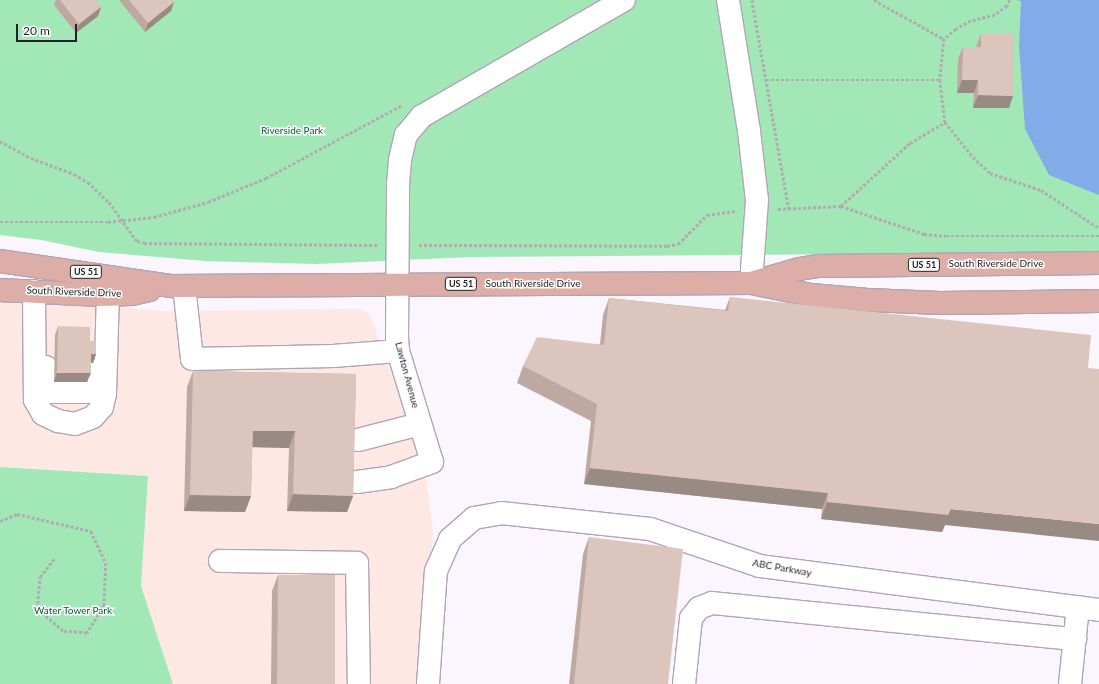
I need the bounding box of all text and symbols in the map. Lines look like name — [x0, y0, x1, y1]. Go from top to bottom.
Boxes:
scale bar — [18, 16, 79, 42]
text: 20 m — [23, 23, 50, 38]
park label: Riverside Park — [261, 125, 323, 137]
road number: US 51 — [907, 258, 941, 272]
street label: South Riverside Drive — [949, 258, 1043, 270]
road number: US 51 — [69, 265, 103, 279]
road number: US 51 — [444, 277, 478, 291]
street label: South Riverside Drive — [486, 278, 580, 290]
street label: South Riverside Drive — [26, 284, 122, 300]
street label: Lawton Avenue — [392, 340, 422, 410]
street label: ABC Parkway — [752, 557, 812, 579]
park label: Water Tower Park — [34, 605, 112, 617]

